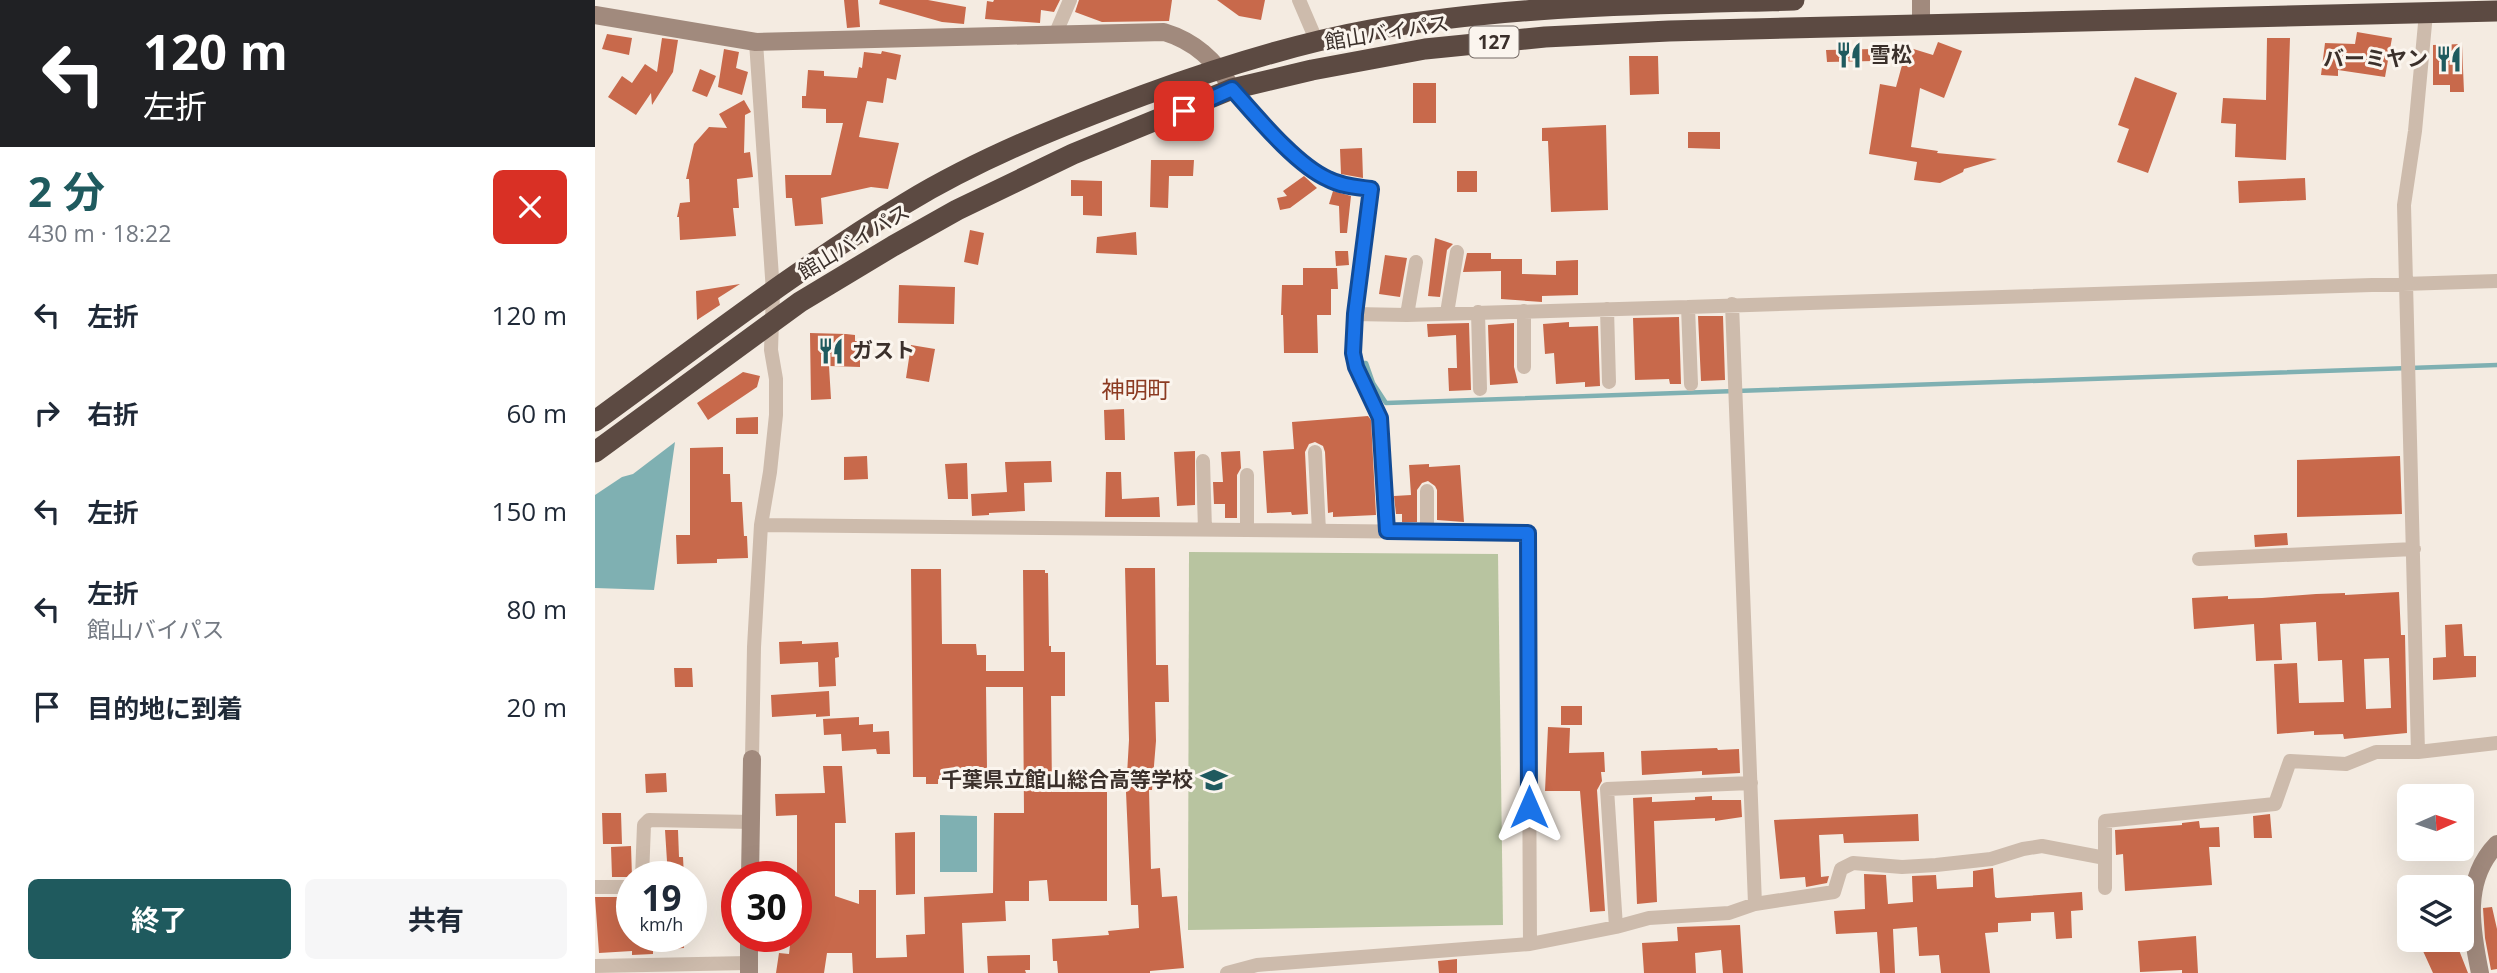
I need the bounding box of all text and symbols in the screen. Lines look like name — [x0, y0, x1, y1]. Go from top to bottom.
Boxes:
street label: 館山バイパス — [1323, 8, 1451, 56]
text: 120 m — [143, 18, 288, 84]
road number: 127 — [1469, 26, 1518, 58]
icon: left — [28, 28, 119, 119]
restaurant icon: 雪松 — [1834, 40, 1864, 70]
place label: 雪松 — [1870, 40, 1912, 68]
place label: バーミヤン — [2323, 44, 2428, 72]
restaurant icon: バーミヤン — [2434, 44, 2464, 74]
pin — [1154, 81, 1214, 141]
text: 左折 — [143, 84, 207, 127]
icon: arrive — [1165, 92, 1203, 130]
text: 2 分 — [28, 162, 105, 219]
button: close — [493, 170, 567, 244]
street label: 館山バイパス — [792, 197, 915, 285]
text: 430 m · 18:22 — [28, 217, 171, 249]
icon: left — [28, 296, 66, 334]
text: 120 m — [492, 297, 567, 333]
text: 左折 — [87, 298, 139, 334]
restaurant icon: ガスト — [816, 336, 846, 366]
place label: ガスト — [852, 336, 915, 364]
district label: 神明町 — [1102, 373, 1171, 405]
icon: right — [28, 394, 66, 432]
text: 60 m — [506, 395, 567, 431]
text: 右折 — [87, 396, 139, 432]
icon: left — [28, 492, 66, 530]
text: 150 m — [492, 493, 567, 529]
text: 左折 — [87, 494, 139, 530]
text: 左折 — [87, 575, 139, 611]
icon: left — [28, 590, 66, 628]
text: 80 m — [506, 591, 567, 627]
text: 館山バイパス — [87, 613, 225, 645]
icon: arrive — [28, 688, 66, 726]
text: 20 m — [506, 689, 567, 725]
text: 目的地に到着 — [87, 690, 243, 726]
place label: 千葉県立館山総合高等学校 — [941, 765, 1193, 793]
school or university icon: 千葉県立館山総合高等学校 — [1199, 765, 1229, 795]
position arrow — [1492, 770, 1566, 844]
north arrow — [2397, 784, 2475, 861]
map controls — [2397, 784, 2474, 952]
speed limit sign: 30 — [721, 861, 812, 952]
text: 19 — [641, 874, 682, 921]
button: layers — [2397, 875, 2474, 952]
button: 終了 — [28, 879, 291, 959]
button: 共有 — [305, 879, 567, 959]
text: km/h — [640, 912, 683, 936]

